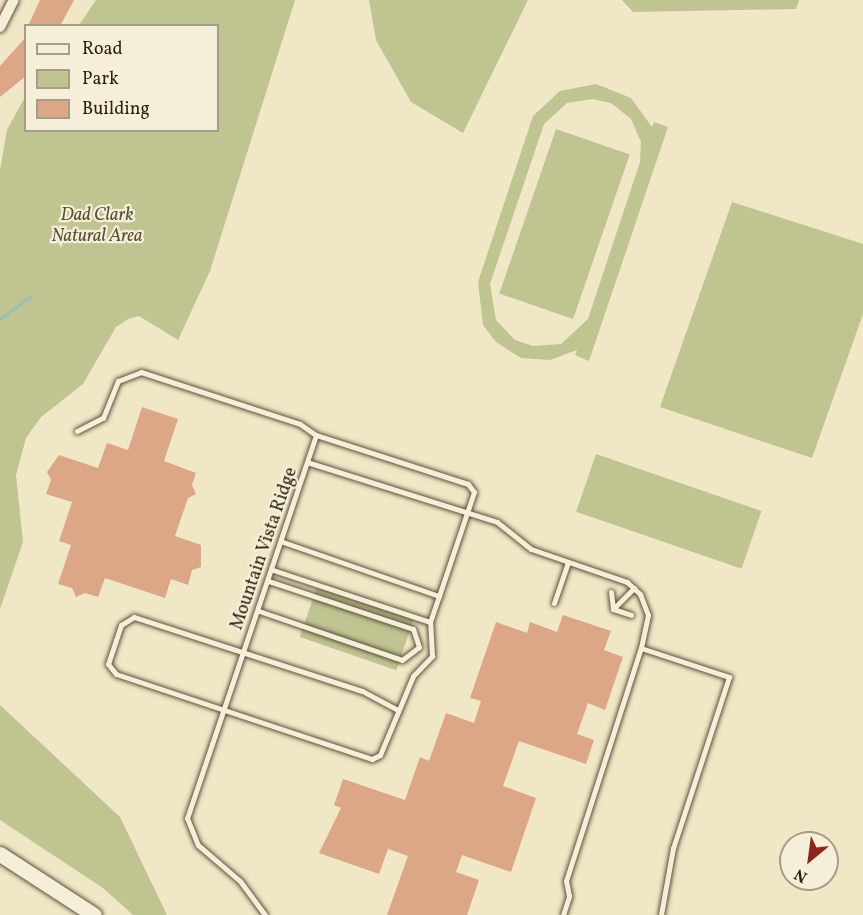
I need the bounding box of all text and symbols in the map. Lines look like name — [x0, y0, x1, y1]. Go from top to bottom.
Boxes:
legend — [24, 24, 219, 132]
text: Road — [82, 37, 123, 62]
text: Park — [82, 67, 119, 92]
text: Building — [82, 97, 150, 122]
park label: Dad Clark Natural Area — [52, 206, 142, 248]
street label: Mountain Vista Ridge — [227, 465, 303, 633]
north arrow — [779, 831, 839, 891]
text: N — [791, 863, 812, 887]

